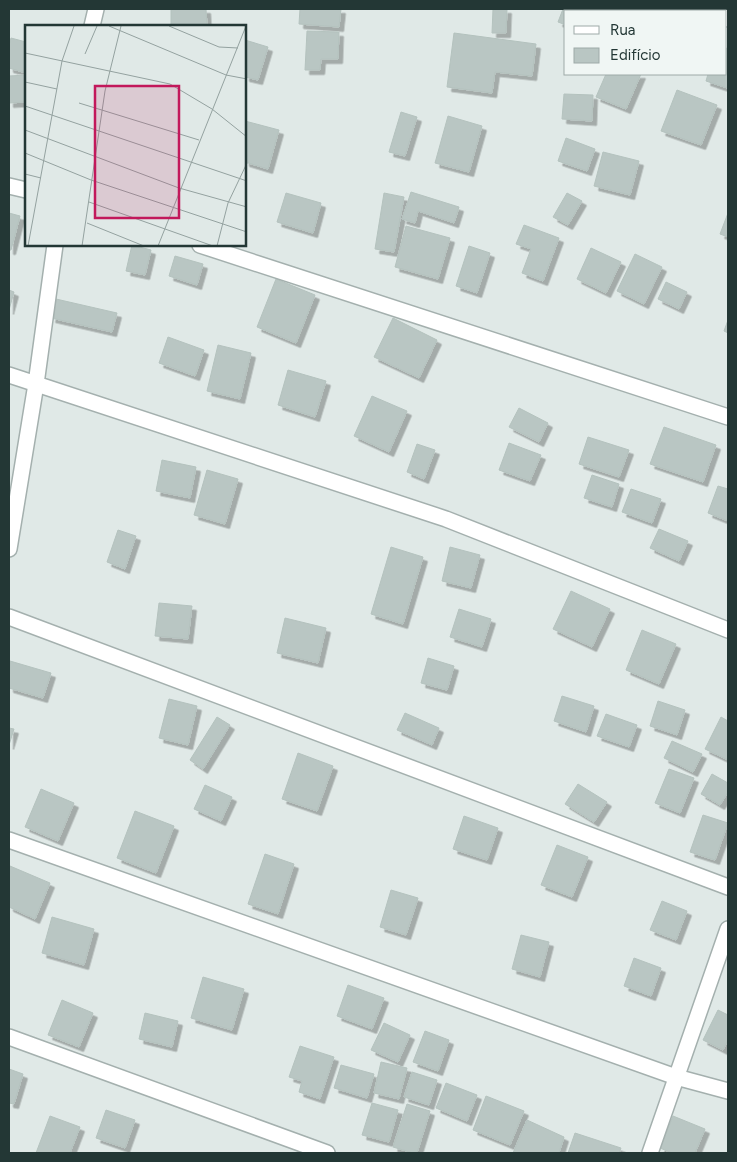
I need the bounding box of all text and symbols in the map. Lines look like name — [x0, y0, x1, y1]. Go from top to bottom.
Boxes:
legend — [564, 10, 727, 75]
text: Rua — [610, 21, 635, 39]
inset map — [25, 25, 246, 246]
text: Edifício — [610, 46, 661, 64]

